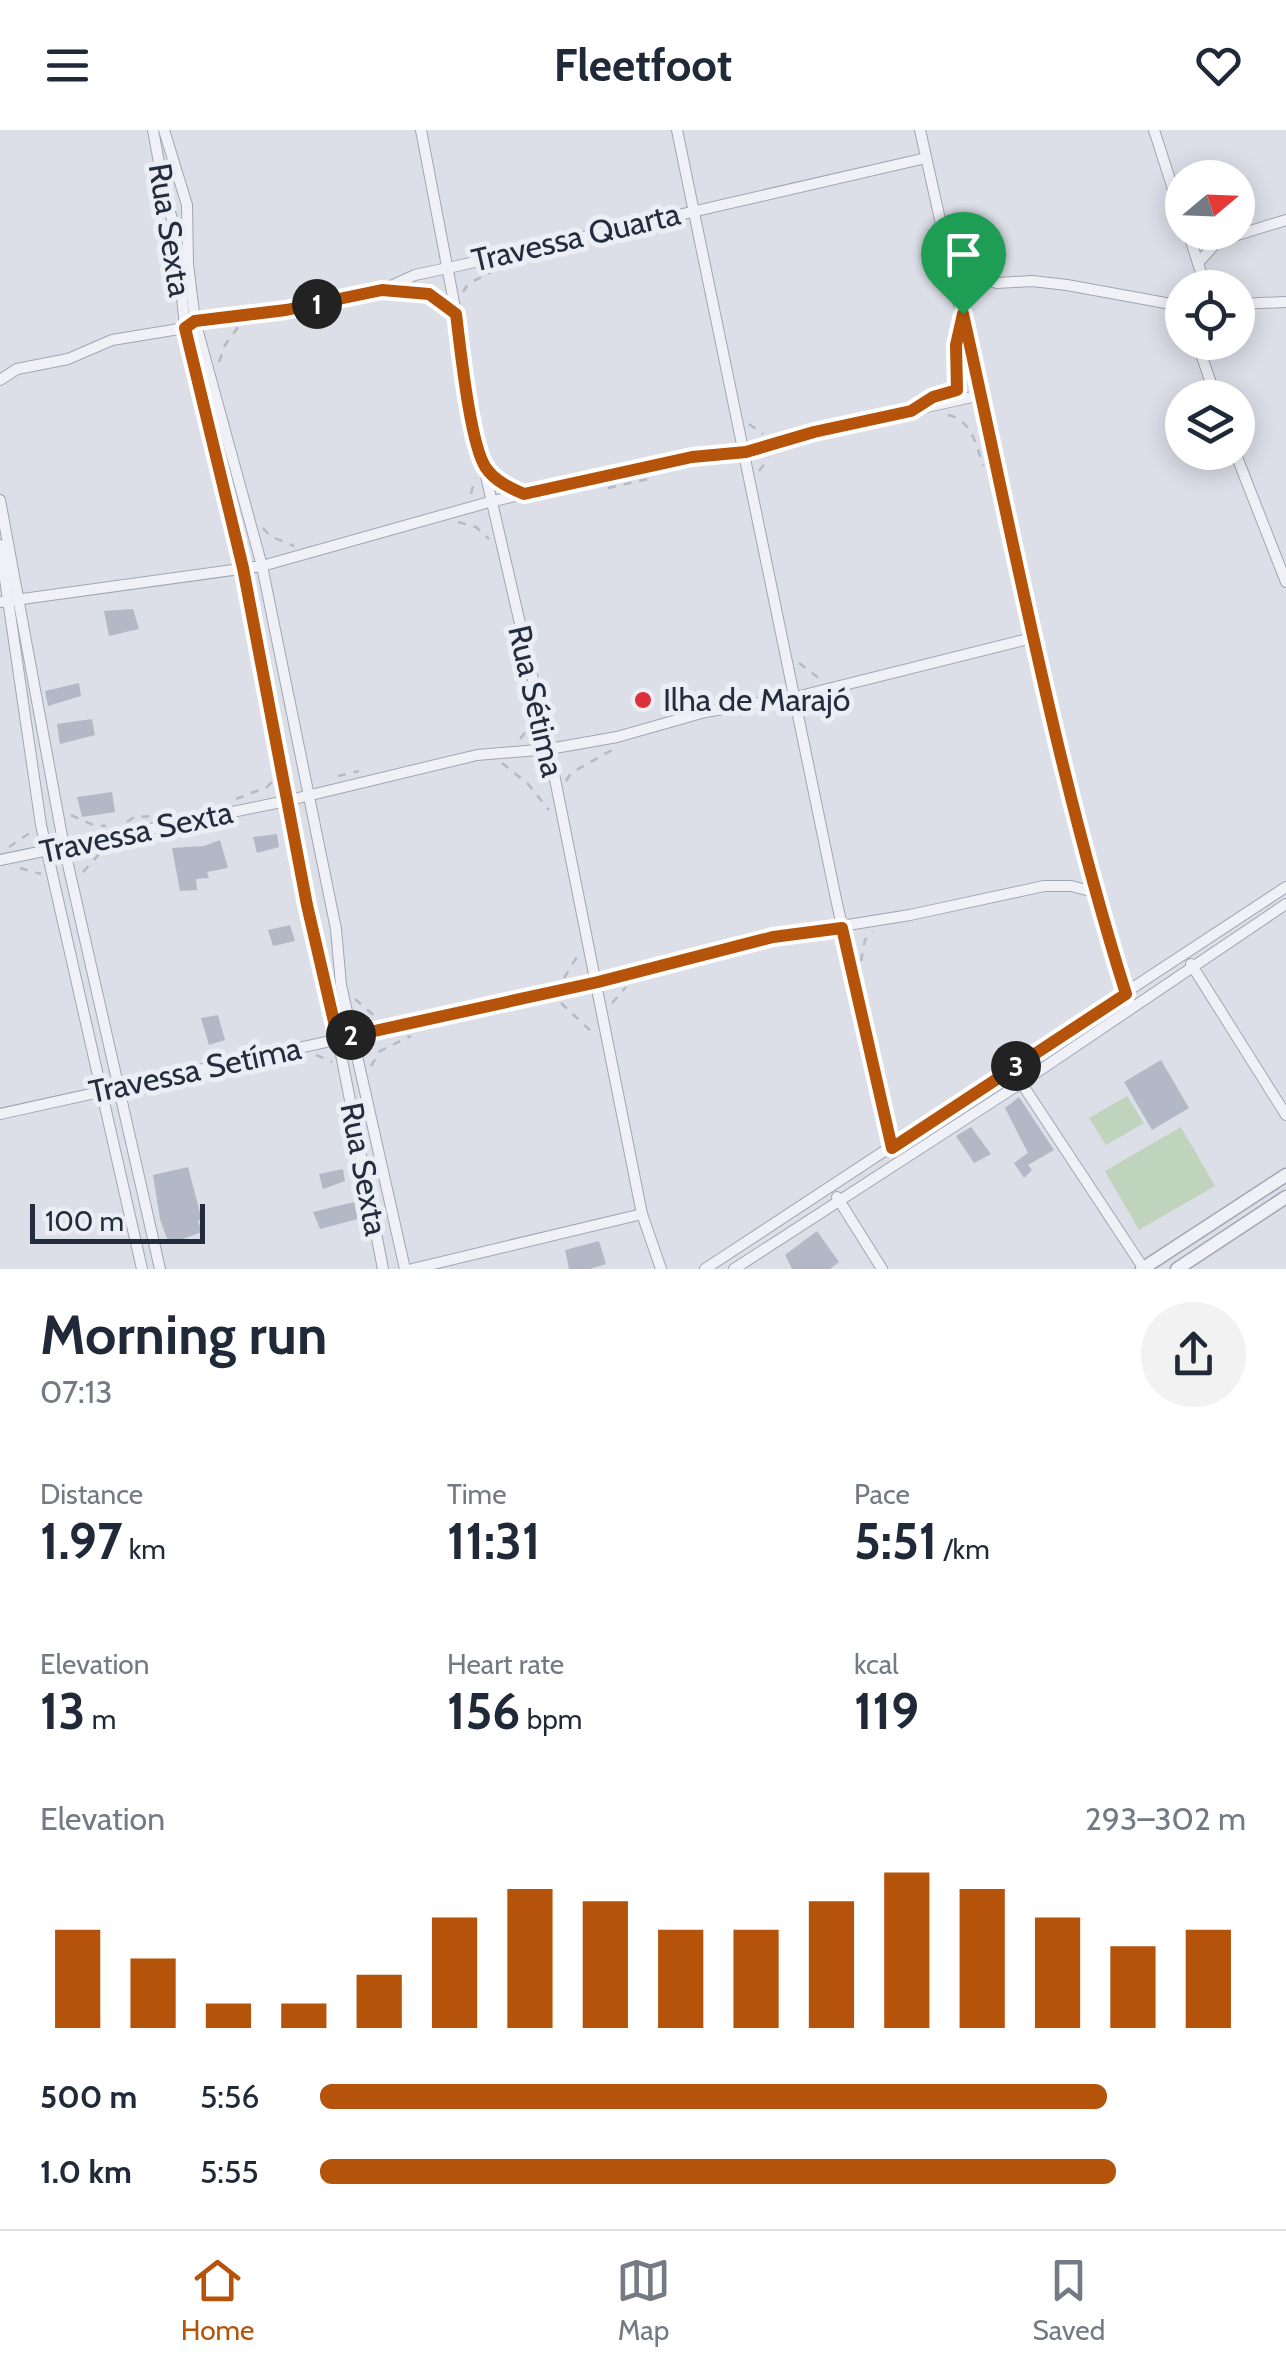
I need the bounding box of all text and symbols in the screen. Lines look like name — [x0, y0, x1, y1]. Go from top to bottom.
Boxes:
icon: menu — [40, 38, 95, 93]
text: Fleetfoot — [554, 38, 732, 92]
icon: heart — [1191, 38, 1246, 93]
street label: Rua Sexta — [141, 160, 200, 300]
north arrow — [1165, 160, 1255, 250]
map controls — [1165, 160, 1255, 470]
street label: Travessa Quarta — [468, 193, 685, 279]
pin — [921, 212, 1006, 315]
icon: arrive — [936, 227, 991, 282]
button: locate — [1165, 270, 1255, 360]
pin: 1 — [292, 279, 342, 329]
text: 1 — [312, 287, 322, 321]
button: layers — [1165, 380, 1255, 470]
street label: Rua Sétima — [500, 621, 573, 781]
place label: Ilha de Marajó — [663, 680, 850, 719]
marker: Ilha de Marajó — [632, 689, 654, 711]
street label: Travessa Sexta — [36, 792, 236, 871]
pin: 2 — [326, 1010, 376, 1060]
text: 2 — [344, 1018, 358, 1052]
street label: Travessa Setíma — [85, 1028, 305, 1111]
pin: 3 — [991, 1041, 1041, 1091]
text: 3 — [1008, 1049, 1024, 1083]
street label: Rua Sexta — [333, 1099, 397, 1239]
scale bar — [30, 1199, 205, 1244]
text: 100 m — [45, 1204, 124, 1238]
text: Morning run — [40, 1301, 327, 1368]
button: share — [1141, 1302, 1246, 1407]
text: 07:13 — [40, 1372, 112, 1411]
text: Distance — [40, 1477, 143, 1511]
text: Time — [447, 1477, 507, 1511]
text: Pace — [854, 1477, 910, 1511]
text: 1.97 — [40, 1511, 122, 1572]
text: 11:31 — [447, 1511, 540, 1572]
text: 5:51 — [854, 1511, 937, 1572]
text: km — [122, 1532, 166, 1566]
text: /km — [937, 1532, 990, 1566]
text: Elevation — [40, 1647, 149, 1681]
text: Heart rate — [447, 1647, 564, 1681]
text: kcal — [854, 1647, 899, 1681]
text: 13 — [40, 1681, 85, 1742]
text: 156 — [447, 1681, 520, 1742]
text: 119 — [854, 1681, 919, 1742]
text: m — [85, 1702, 116, 1736]
text: bpm — [520, 1702, 582, 1736]
text: Elevation — [40, 1799, 165, 1838]
text: 293–302 m — [1085, 1799, 1246, 1838]
text: 500 m — [40, 2077, 137, 2116]
text: 5:56 — [200, 2077, 259, 2116]
text: 1.0 km — [40, 2152, 132, 2191]
text: 5:55 — [200, 2152, 259, 2191]
tab: Home — [181, 2253, 254, 2347]
tab: Map — [616, 2253, 671, 2347]
tab: Saved — [1033, 2253, 1105, 2347]

